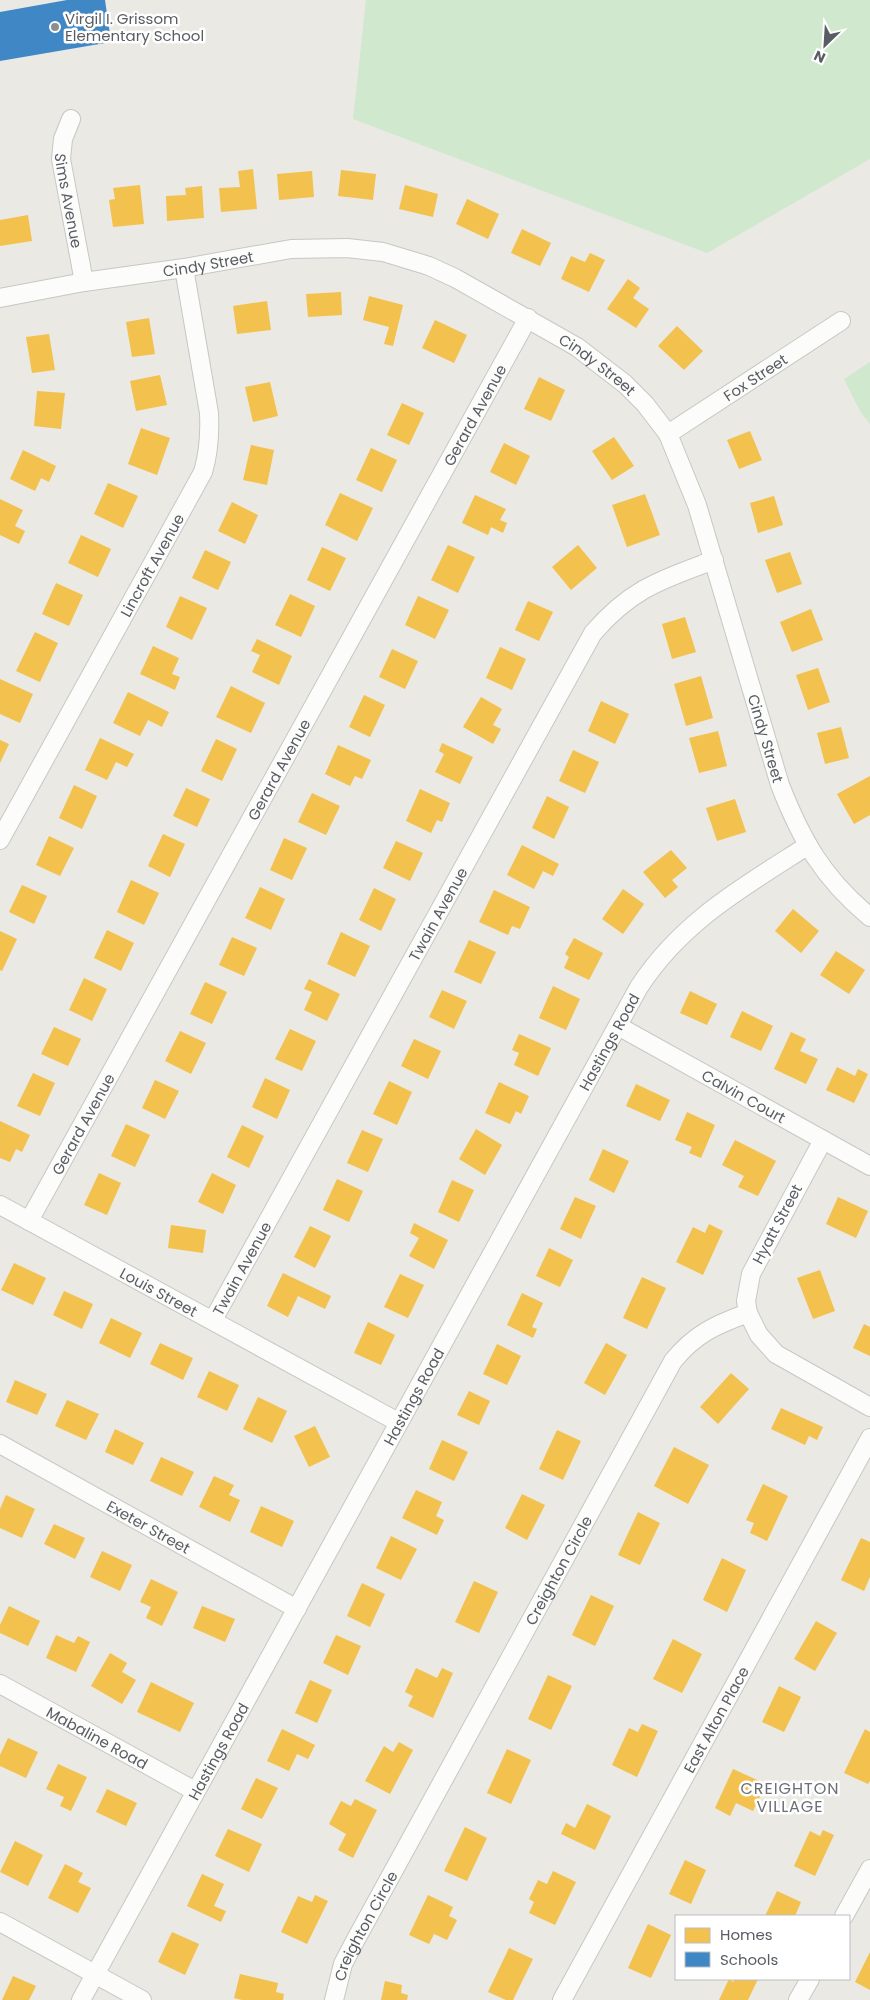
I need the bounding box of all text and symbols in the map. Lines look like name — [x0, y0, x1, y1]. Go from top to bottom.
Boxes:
place label: Virgil I. Grissom Elementary School — [65, 8, 204, 46]
north arrow — [800, 20, 850, 70]
marker: Virgil I. Grissom Elementary School — [49, 21, 61, 33]
text: N — [811, 45, 829, 68]
street label: Sims Avenue — [50, 152, 88, 250]
street label: Cindy Street — [162, 245, 255, 281]
street label: Cindy Street — [555, 328, 641, 400]
street label: Fox Street — [719, 349, 791, 406]
street label: Gerard Avenue — [438, 360, 511, 469]
street label: Lincroft Avenue — [115, 510, 189, 620]
street label: Cindy Street — [743, 691, 789, 785]
street label: Gerard Avenue — [242, 715, 315, 824]
street label: Twain Avenue — [403, 863, 472, 965]
street label: Hastings Road — [574, 989, 644, 1094]
street label: Calvin Court — [698, 1064, 790, 1128]
street label: Gerard Avenue — [46, 1069, 119, 1178]
street label: Hyatt Street — [747, 1180, 807, 1268]
street label: Twain Avenue — [207, 1218, 276, 1319]
street label: Louis Street — [116, 1262, 201, 1321]
street label: Hastings Road — [378, 1344, 449, 1449]
street label: Exeter Street — [103, 1495, 194, 1558]
street label: Creighton Circle — [520, 1512, 597, 1629]
street label: East Alton Place — [678, 1662, 754, 1776]
street label: Hastings Road — [183, 1699, 253, 1804]
street label: Mabaline Road — [43, 1701, 152, 1774]
district label: CREIGHTON VILLAGE — [740, 1777, 840, 1818]
street label: Creighton Circle — [329, 1867, 402, 1983]
legend — [675, 1915, 850, 1980]
text: Homes — [720, 1924, 773, 1945]
text: Schools — [720, 1949, 778, 1970]

